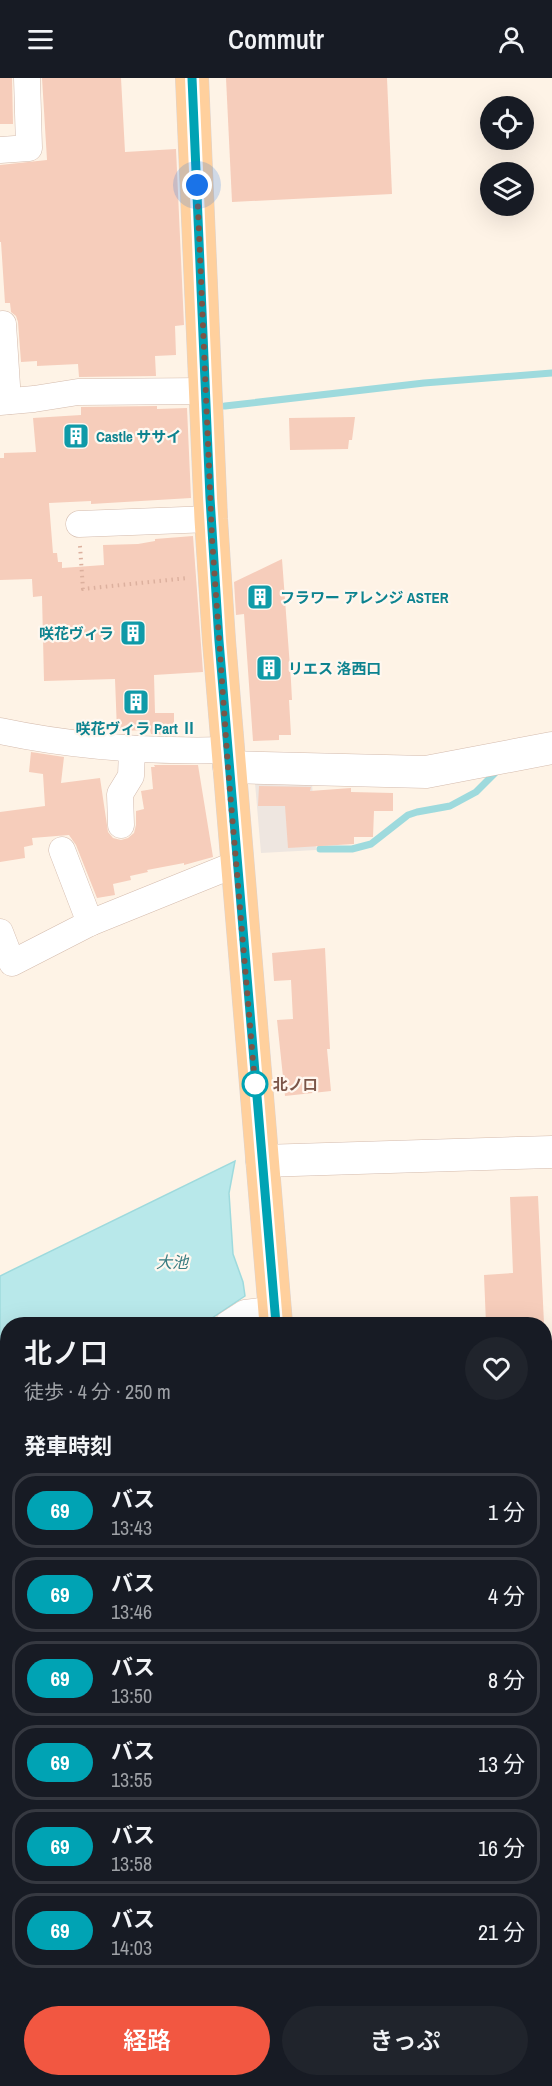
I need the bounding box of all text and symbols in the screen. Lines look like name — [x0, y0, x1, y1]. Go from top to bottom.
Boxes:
text: Commutr — [228, 21, 324, 57]
icon: menu — [24, 23, 57, 56]
icon: person — [495, 23, 528, 56]
map controls — [480, 96, 534, 216]
button: locate — [480, 96, 534, 150]
button: layers — [480, 162, 534, 216]
your location — [182, 170, 212, 200]
building icon: Castle ササイ — [61, 421, 91, 451]
place label: Castle ササイ — [96, 426, 181, 447]
building icon: フラワー アレンジ ASTER — [245, 582, 275, 612]
place label: フラワー アレンジ ASTER — [280, 587, 449, 608]
building icon: 咲花ヴィラ — [118, 618, 148, 648]
place label: 咲花ヴィラ — [39, 623, 114, 644]
building icon: リエス 洛西口 — [254, 653, 284, 683]
place label: リエス 洛西口 — [288, 658, 381, 679]
building icon: 咲花ヴィラ Part Ⅱ — [121, 687, 151, 717]
place label: 咲花ヴィラ Part Ⅱ — [76, 718, 196, 739]
marker: 北ノ口 — [242, 1071, 268, 1097]
place label: 北ノ口 — [273, 1074, 318, 1095]
water label: 大池 — [156, 1251, 190, 1273]
text: 北ノ口 — [24, 1334, 108, 1372]
button: heart — [465, 1337, 528, 1400]
text: 徒歩 · 4 分 · 250 m — [24, 1378, 171, 1405]
text: 発車時刻 — [24, 1431, 112, 1461]
text: バス — [111, 1484, 155, 1514]
text: 69 — [50, 1496, 70, 1525]
text: 1 分 — [488, 1497, 525, 1527]
text: 13:43 — [111, 1514, 152, 1541]
text: バス — [111, 1568, 155, 1598]
text: 69 — [50, 1580, 70, 1609]
text: 4 分 — [488, 1581, 525, 1611]
text: 13:46 — [111, 1598, 152, 1625]
text: バス — [111, 1652, 155, 1682]
text: 69 — [50, 1664, 70, 1693]
text: 8 分 — [488, 1665, 525, 1695]
text: 13:50 — [111, 1682, 152, 1709]
text: バス — [111, 1736, 155, 1766]
text: 69 — [50, 1748, 70, 1777]
text: 13 分 — [478, 1749, 525, 1779]
text: 13:55 — [111, 1766, 152, 1793]
text: バス — [111, 1820, 155, 1850]
text: 69 — [50, 1832, 70, 1861]
text: 16 分 — [478, 1833, 525, 1863]
text: 13:58 — [111, 1850, 152, 1877]
text: バス — [111, 1904, 155, 1934]
text: 69 — [50, 1916, 70, 1945]
text: 21 分 — [478, 1917, 525, 1947]
text: 14:03 — [111, 1934, 152, 1961]
button: 経路 — [24, 2006, 270, 2075]
button: きっぷ — [282, 2006, 528, 2075]

